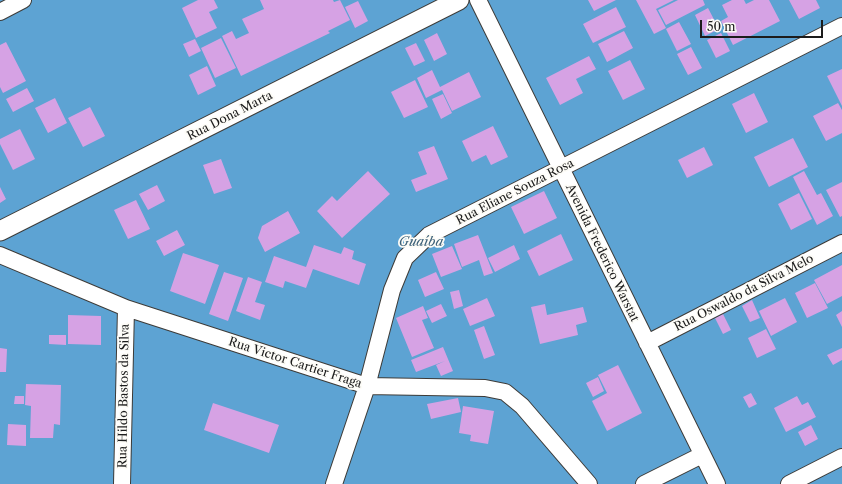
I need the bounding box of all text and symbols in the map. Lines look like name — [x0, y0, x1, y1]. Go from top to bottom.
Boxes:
scale bar — [702, 12, 825, 38]
text: 50 m — [707, 19, 736, 34]
street label: Rua Dona Marta — [185, 88, 275, 144]
street label: Rua Eliane Souza Rosa — [454, 156, 576, 228]
street label: Avenida Frederico Warstat — [562, 182, 642, 324]
water label: Guaíba — [399, 234, 443, 250]
street label: Rua Oswaldo da Silva Melo — [672, 252, 816, 334]
street label: Rua Hildo Bastos da Silva — [116, 324, 132, 468]
street label: Rua Victor Cartier Fraga — [227, 335, 363, 391]

